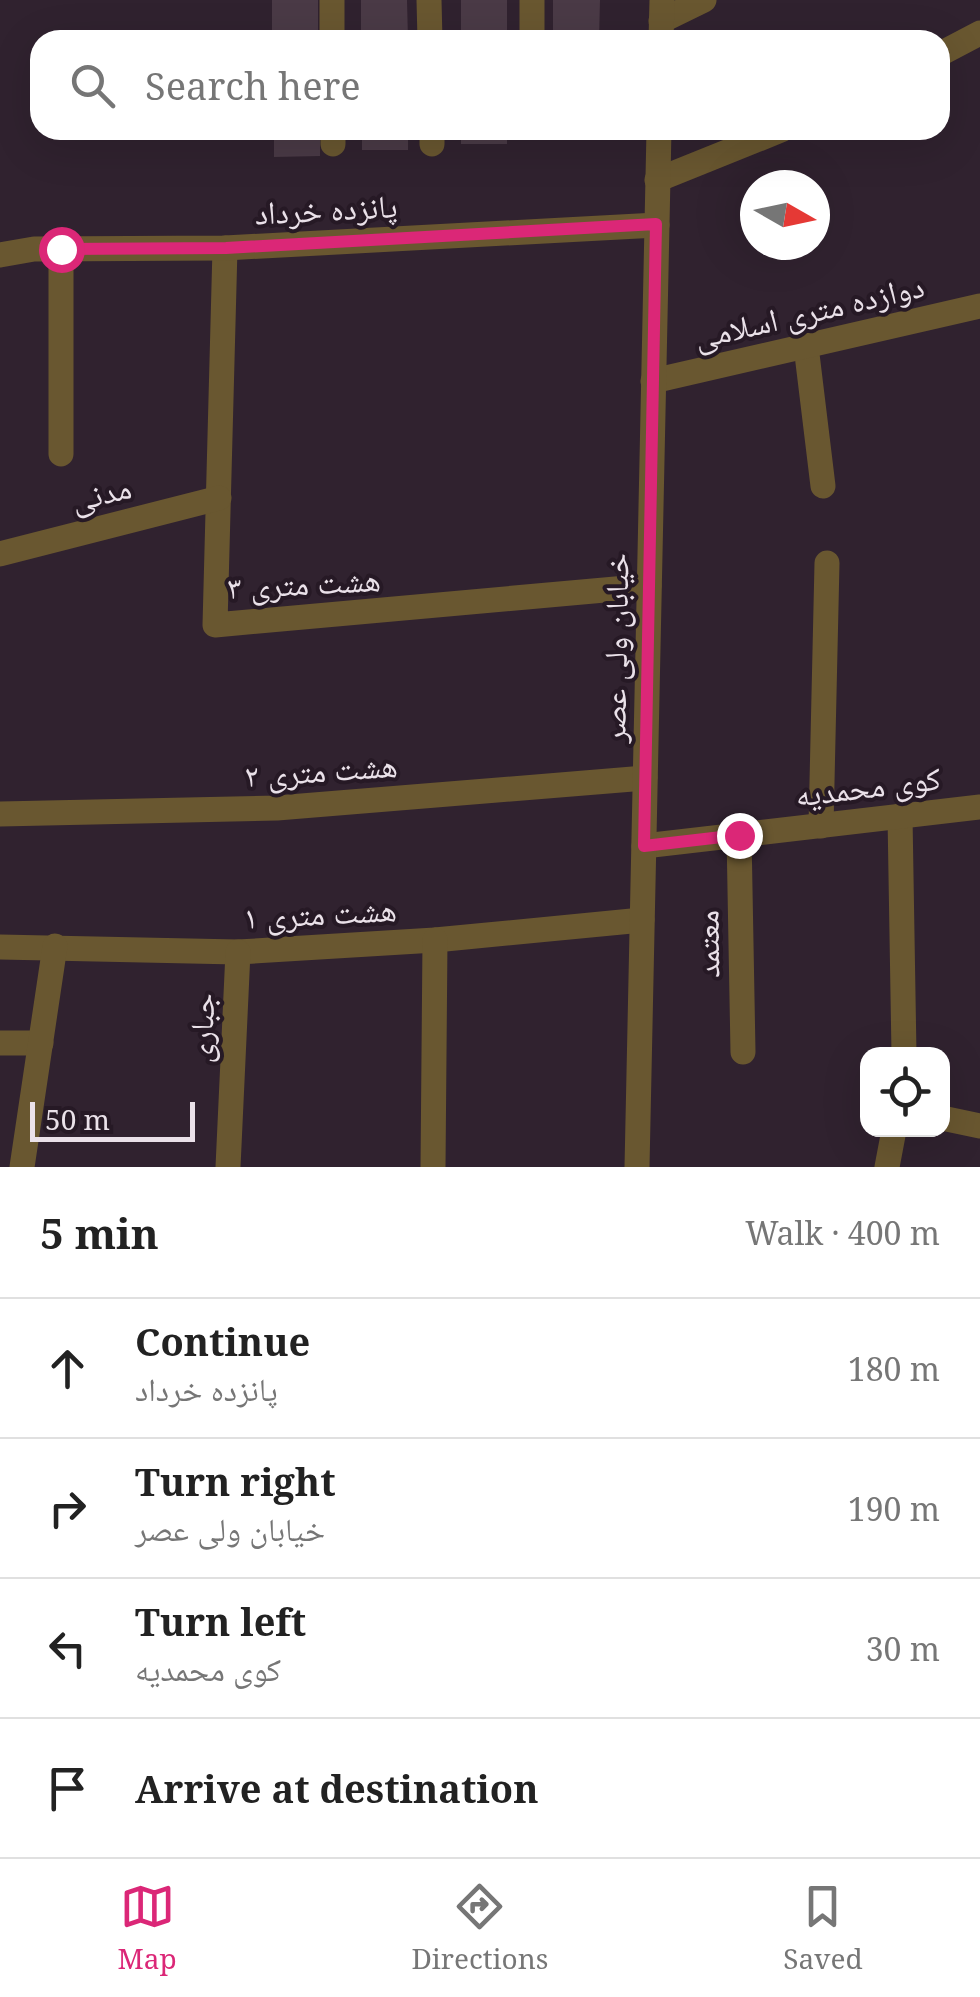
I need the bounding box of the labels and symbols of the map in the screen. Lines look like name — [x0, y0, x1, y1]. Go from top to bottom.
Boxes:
north arrow — [740, 170, 830, 260]
street label: پانزده خرداد — [253, 183, 398, 234]
route start — [39, 227, 85, 273]
street label: دوازده متری اسلامی — [689, 263, 928, 358]
street label: مدنی — [66, 464, 135, 521]
street label: خیابان ولی عصر — [591, 553, 638, 744]
street label: هشت متری ۳ — [226, 557, 382, 608]
street label: هشت متری ۲ — [243, 743, 399, 796]
street label: کوی محمدیه — [793, 755, 943, 816]
route end — [717, 813, 763, 859]
street label: هشت متری ۱ — [242, 887, 398, 938]
street label: معتمد — [684, 910, 729, 978]
street label: جباری — [177, 992, 224, 1064]
scale bar — [30, 1097, 195, 1142]

